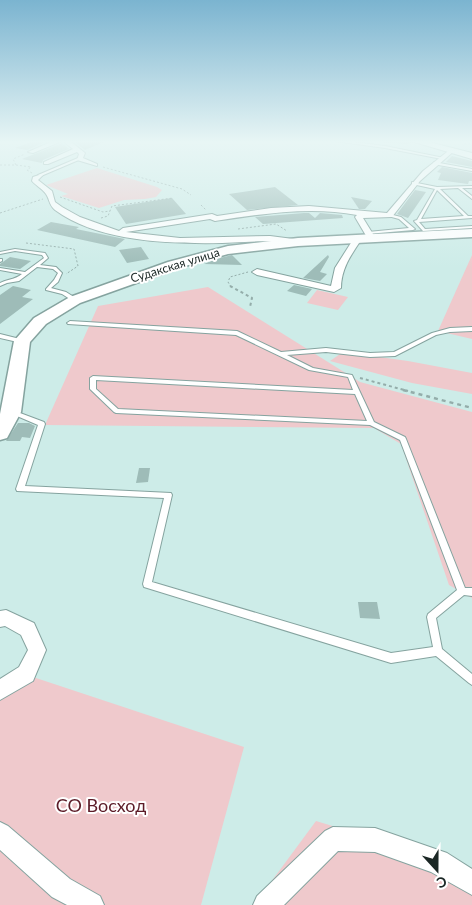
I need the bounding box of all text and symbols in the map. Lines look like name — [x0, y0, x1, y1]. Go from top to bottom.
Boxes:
street label: Судакская улица — [129, 244, 221, 286]
park label: СО Восход — [56, 794, 146, 816]
north arrow — [412, 845, 462, 895]
text: С — [434, 873, 449, 892]

